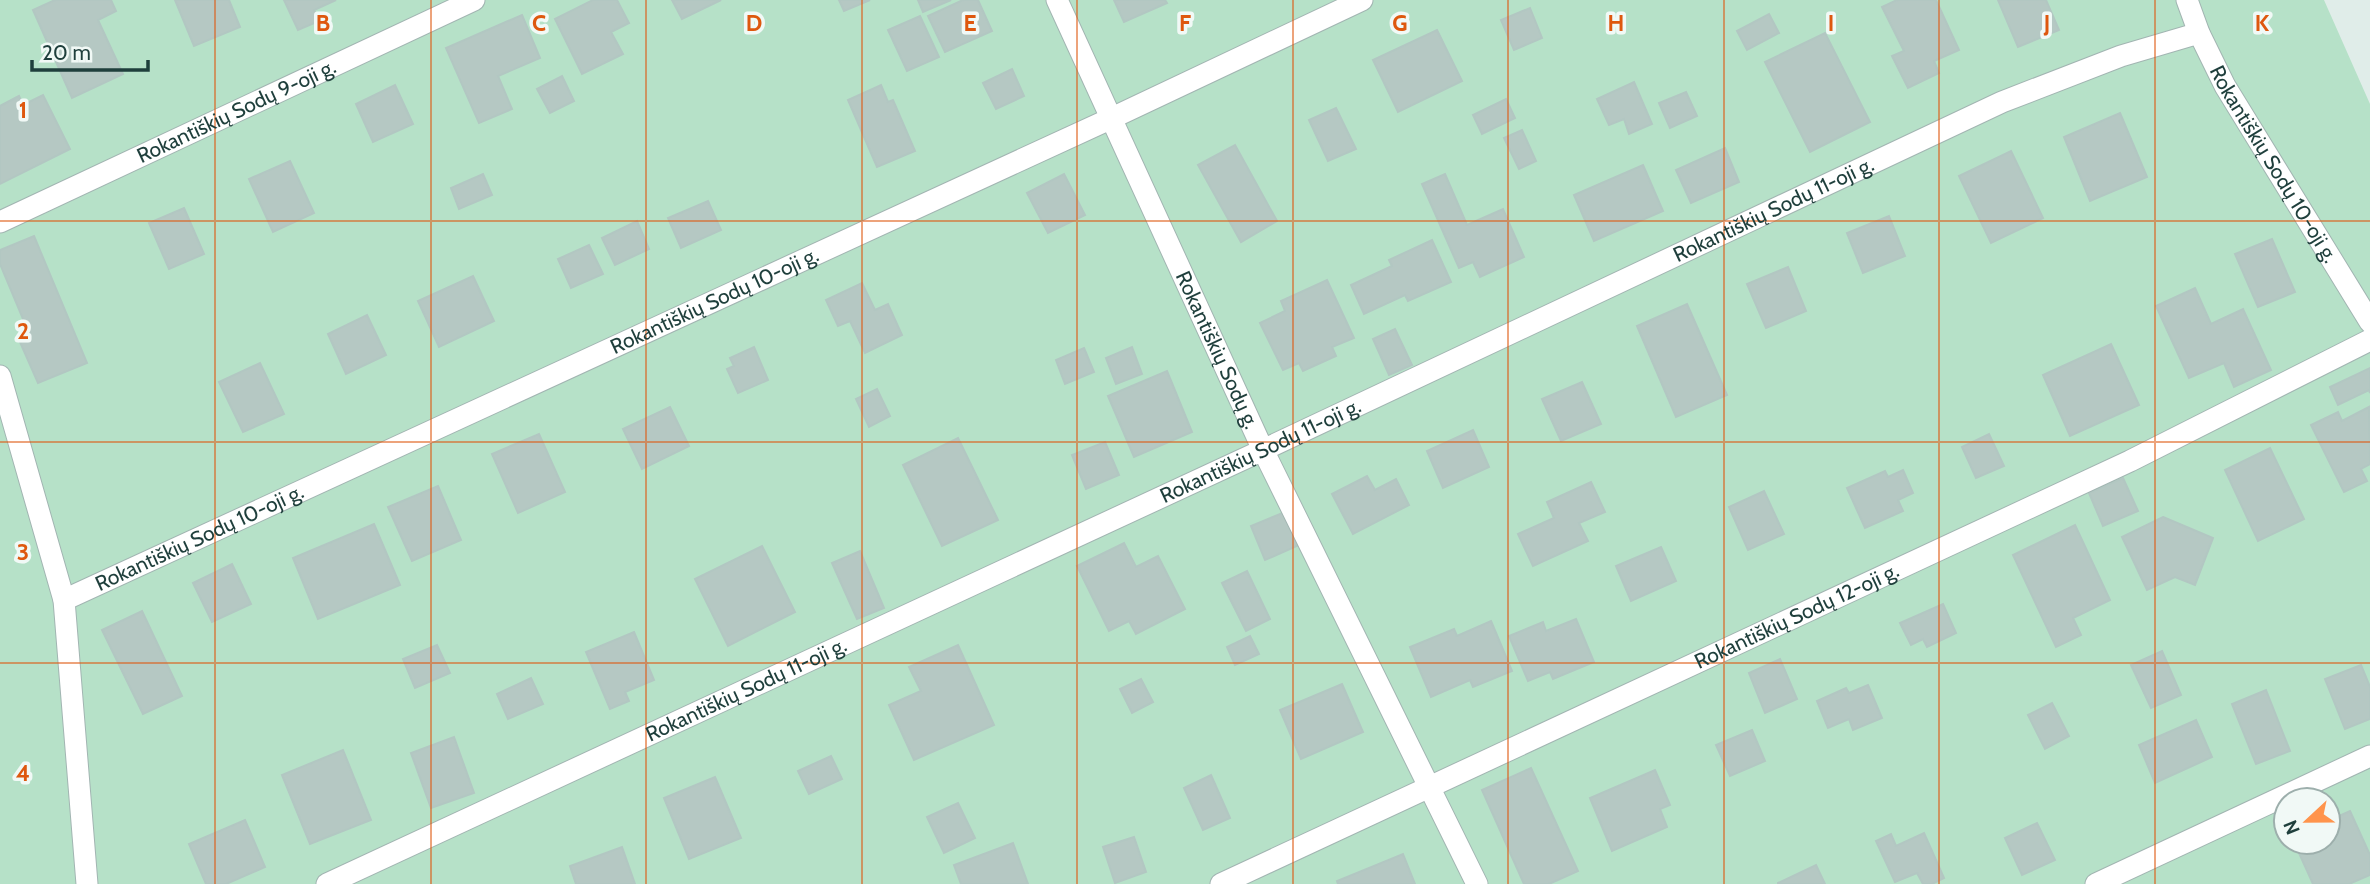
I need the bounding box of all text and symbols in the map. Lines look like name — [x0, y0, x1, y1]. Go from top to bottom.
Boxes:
text: B — [316, 9, 330, 37]
text: C — [532, 9, 546, 37]
text: D — [746, 9, 762, 37]
text: E — [963, 9, 977, 37]
text: F — [1179, 9, 1191, 37]
text: G — [1392, 9, 1408, 37]
text: H — [1608, 9, 1624, 37]
text: I — [1828, 9, 1834, 37]
text: J — [2043, 9, 2050, 37]
text: K — [2255, 9, 2270, 37]
scale bar — [32, 28, 147, 72]
text: 20 m — [42, 40, 91, 65]
street label: Rokantiškių Sodų 9-oji g. — [133, 54, 340, 168]
street label: Rokantiškių Sodų 10-oji g. — [2205, 61, 2343, 267]
text: 1 — [19, 96, 27, 124]
street label: Rokantiškių Sodų 11-oji g. — [1669, 151, 1877, 267]
street label: Rokantiškių Sodų 10-oji g. — [606, 242, 822, 359]
street label: Rokantiškių Sodų g. — [1171, 267, 1265, 433]
text: 2 — [17, 317, 29, 345]
street label: Rokantiškių Sodų 11-oji g. — [1156, 393, 1365, 508]
street label: Rokantiškių Sodų 10-oji g. — [91, 479, 307, 596]
text: 3 — [17, 538, 29, 566]
street label: Rokantiškių Sodų 12-oji g. — [1690, 557, 1903, 674]
street label: Rokantiškių Sodų 11-oji g. — [642, 632, 850, 747]
text: 4 — [16, 759, 30, 787]
north arrow — [2272, 786, 2342, 856]
text: N — [2279, 817, 2305, 838]

